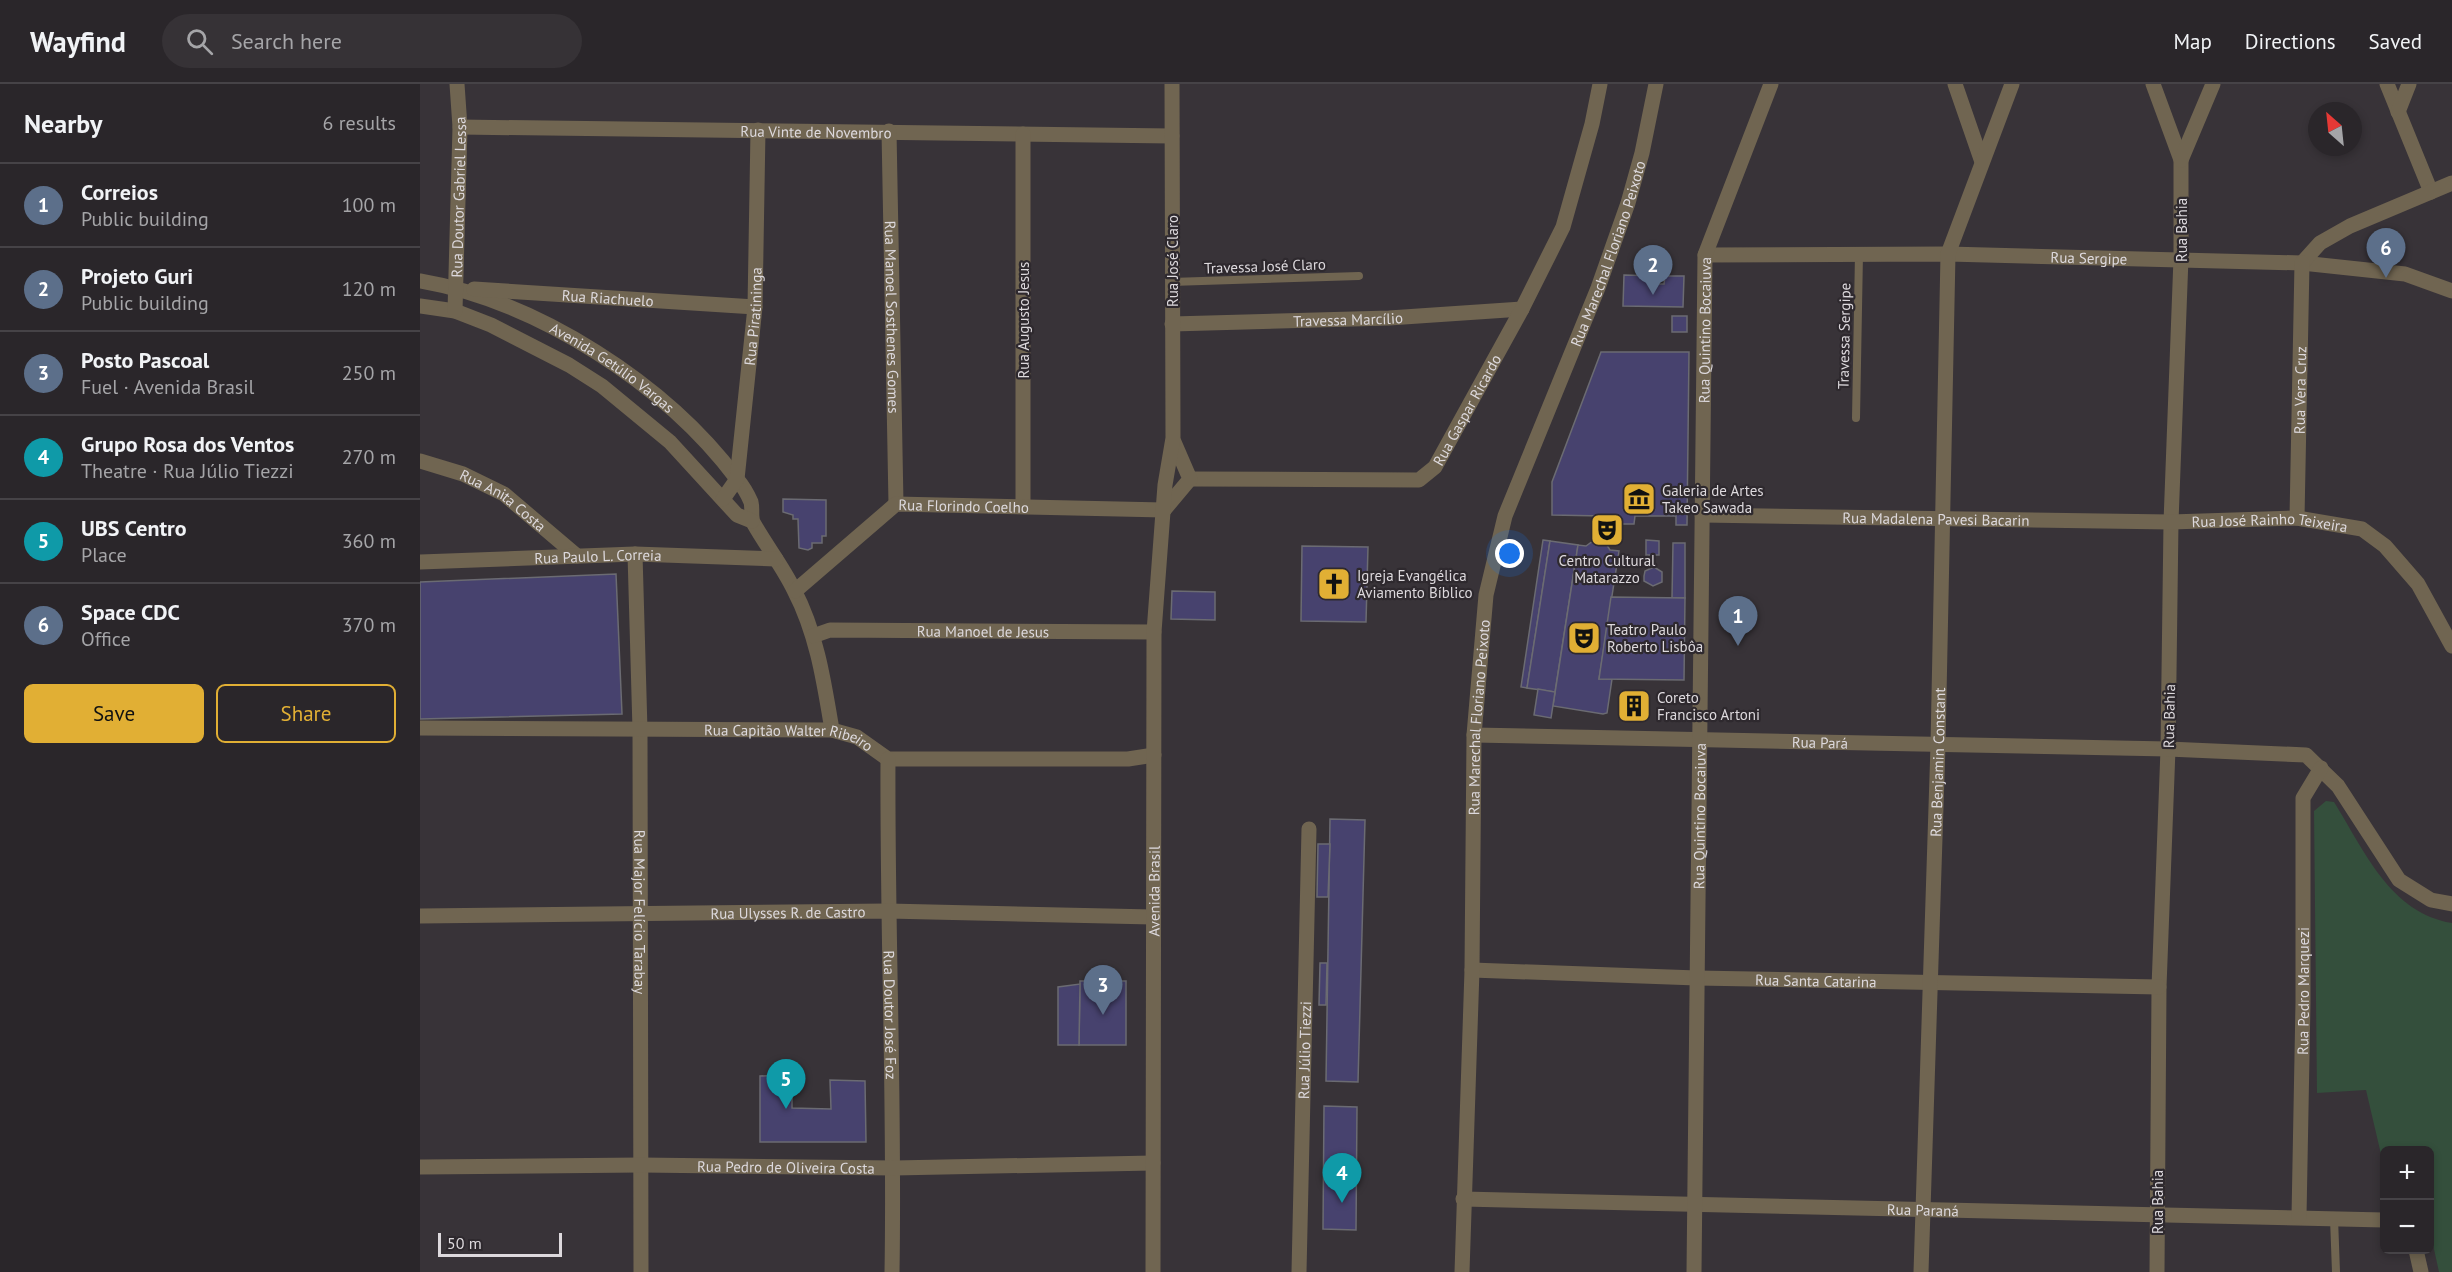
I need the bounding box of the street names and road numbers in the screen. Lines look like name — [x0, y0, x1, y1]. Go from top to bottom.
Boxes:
street label: Rua Doutor Gabriel Lessa — [446, 116, 470, 278]
street label: Rua Vinte de Novembro — [740, 121, 892, 142]
street label: Rua Marechal Floriano Peixoto — [1566, 158, 1649, 349]
street label: Rua Bahia — [2172, 198, 2191, 262]
street label: Rua José Claro — [1163, 215, 1182, 307]
street label: Rua Manoel Sosthenes Gomes — [881, 220, 904, 414]
street label: Rua Sergipe — [2050, 247, 2128, 268]
street label: Travessa José Claro — [1204, 254, 1326, 278]
street label: Rua Quintino Bocaiuva — [1694, 257, 1714, 403]
street label: Rua Augusto Jesus — [1014, 262, 1033, 378]
street label: Rua Piratininga — [739, 267, 765, 366]
street label: Travessa Sergipe — [1834, 283, 1854, 389]
street label: Rua Riachuelo — [561, 285, 654, 310]
street label: Travessa Marcílio — [1293, 308, 1403, 330]
street label: Avenida Getúlio Vargas — [547, 318, 679, 416]
street label: Rua Vera Cruz — [2289, 346, 2310, 434]
street label: Rua Gaspar Ricardo — [1428, 351, 1505, 469]
street label: Rua Anita Costa — [457, 465, 550, 535]
street label: Rua Florindo Coelho — [898, 495, 1029, 516]
street label: Rua Madalena Pavesi Bacarin — [1842, 508, 2030, 529]
street label: Rua José Rainho Teixeira — [2191, 508, 2349, 536]
street label: Rua Paulo L. Correia — [534, 544, 662, 567]
street label: Rua Marechal Floriano Peixoto — [1464, 619, 1493, 815]
street label: Rua Manoel de Jesus — [917, 621, 1049, 641]
street label: Rua Bahia — [2159, 684, 2179, 748]
street label: Rua Benjamin Constant — [1926, 687, 1949, 837]
street label: Rua Capitão Walter Ribeiro — [704, 720, 877, 755]
street label: Rua Pará — [1792, 732, 1848, 752]
street label: Rua Quintino Bocaiuva — [1689, 743, 1709, 889]
street label: Rua Major Felício Tarabay — [631, 830, 650, 994]
street label: Avenida Brasil — [1144, 845, 1163, 936]
street label: Rua Ulysses R. de Castro — [710, 902, 866, 922]
street label: Rua Pedro Marquezi — [2293, 927, 2313, 1055]
street label: Rua Doutor José Foz — [880, 950, 901, 1080]
street label: Rua Santa Catarina — [1755, 970, 1877, 991]
street label: Rua Júlio Tiezzi — [1293, 1001, 1315, 1099]
street label: Rua Pedro de Oliveira Costa — [697, 1156, 875, 1177]
street label: Rua Bahia — [2148, 1170, 2167, 1234]
street label: Rua Paraná — [1887, 1199, 1959, 1220]

